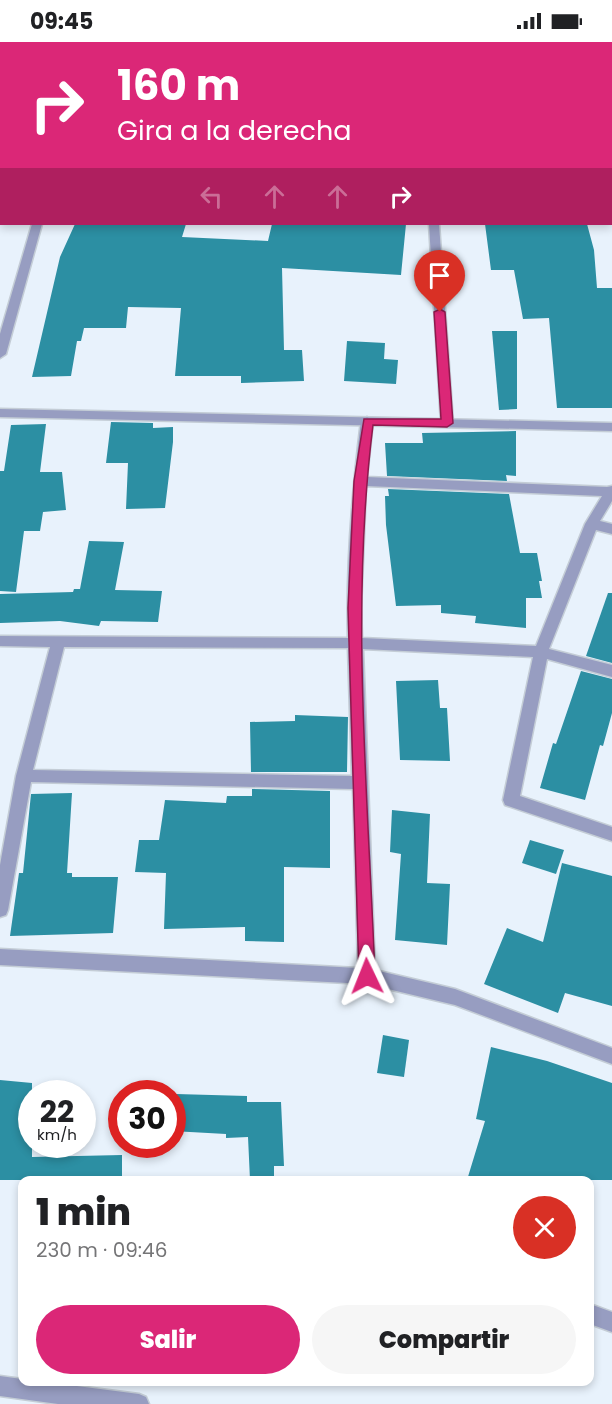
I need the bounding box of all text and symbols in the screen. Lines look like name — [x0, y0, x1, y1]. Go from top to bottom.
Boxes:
text: 09:45 — [30, 6, 93, 37]
text: 160 m — [117, 56, 240, 115]
icon: right — [18, 66, 96, 144]
text: Gira a la derecha — [117, 112, 351, 149]
icon: left — [195, 180, 228, 213]
icon: ahead — [258, 180, 291, 213]
icon: ahead — [321, 180, 354, 213]
icon: right — [384, 180, 417, 213]
pin — [414, 250, 465, 312]
icon: arrive — [423, 259, 456, 292]
position arrow — [335, 944, 399, 1008]
speed limit sign: 30 — [108, 1080, 186, 1158]
text: 22 — [40, 1090, 74, 1133]
text: km/h — [37, 1124, 77, 1145]
text: 1 min — [36, 1187, 131, 1238]
button: close — [513, 1196, 576, 1259]
text: 230 m · 09:46 — [36, 1236, 167, 1264]
button: Salir — [36, 1305, 300, 1374]
button: Compartir — [312, 1305, 576, 1374]

